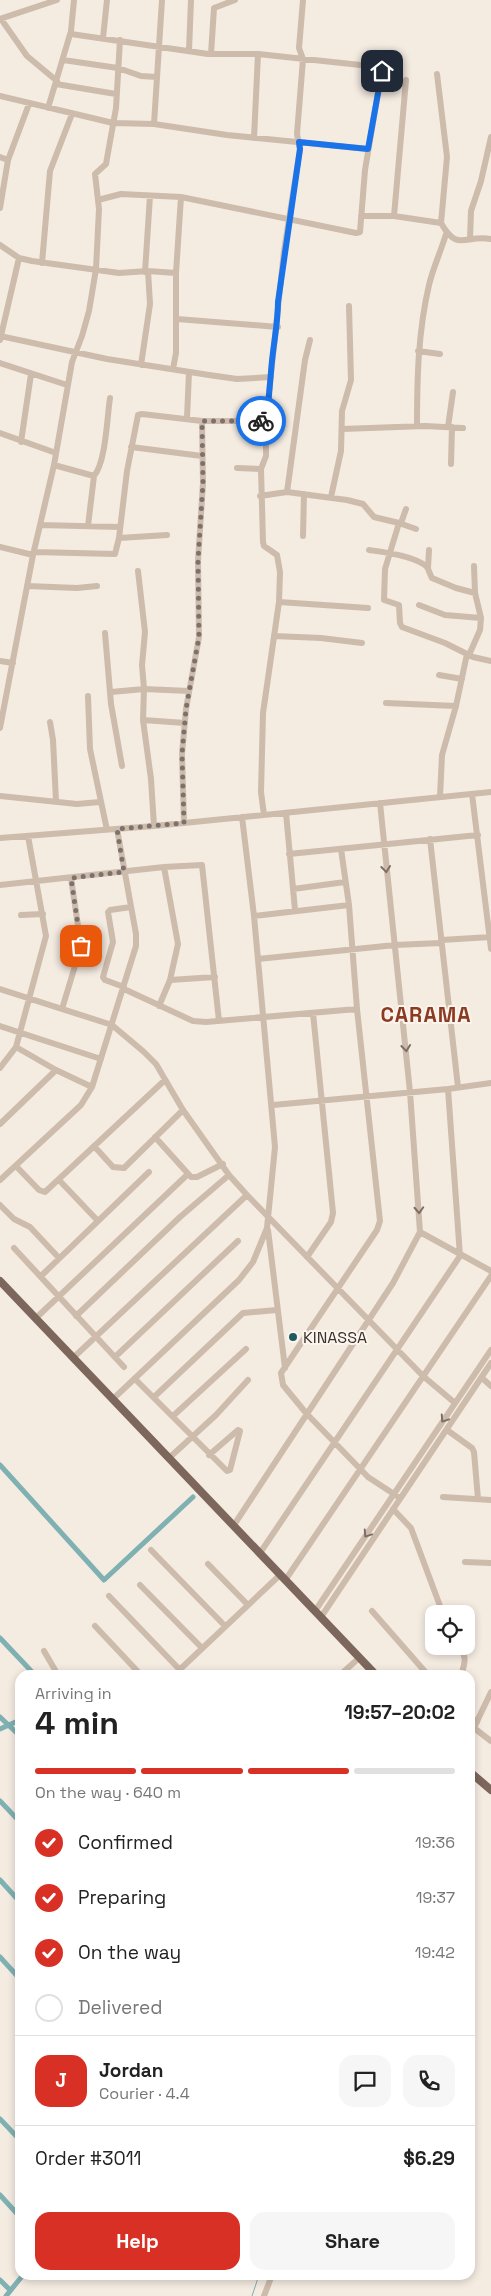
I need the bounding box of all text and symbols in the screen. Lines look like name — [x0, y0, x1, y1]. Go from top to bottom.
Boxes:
pin — [361, 50, 403, 92]
icon: home — [368, 57, 396, 85]
courier — [236, 396, 286, 446]
icon: bike — [247, 407, 275, 435]
one-way arrow — [380, 865, 391, 873]
pin — [60, 925, 102, 967]
icon: bag — [67, 932, 95, 960]
district label: CARAMA — [380, 1001, 472, 1028]
one-way arrow — [400, 1044, 411, 1052]
one-way arrow — [413, 1206, 424, 1214]
place label: KINASSA — [303, 1327, 367, 1348]
marker: KINASSA — [287, 1331, 299, 1343]
one-way arrow — [441, 1414, 450, 1423]
one-way arrow — [364, 1529, 373, 1538]
map controls — [425, 1605, 475, 1655]
button: locate — [425, 1605, 475, 1655]
text: Arriving in — [35, 1683, 112, 1704]
text: 19:57–20:02 — [344, 1700, 455, 1725]
text: 4 min — [35, 1703, 119, 1743]
text: On the way · 640 m — [35, 1782, 181, 1803]
icon: check — [35, 1829, 63, 1857]
text: Confirmed — [78, 1830, 173, 1855]
text: 19:36 — [415, 1832, 455, 1853]
icon: check — [35, 1884, 63, 1912]
text: Preparing — [78, 1885, 166, 1910]
text: 19:37 — [416, 1887, 455, 1908]
icon: check — [35, 1939, 63, 1967]
text: On the way — [78, 1940, 181, 1965]
text: 19:42 — [415, 1942, 455, 1963]
text: Delivered — [78, 1995, 163, 2020]
button: chat — [339, 2055, 391, 2107]
button: phone — [403, 2055, 455, 2107]
text: Jordan — [99, 2058, 164, 2083]
text: J — [55, 2068, 67, 2093]
text: Courier · 4.4 — [99, 2083, 190, 2104]
text: Order #3011 — [35, 2146, 142, 2171]
text: $6.29 — [403, 2146, 455, 2171]
button: Help — [35, 2212, 240, 2270]
button: Share — [250, 2212, 455, 2270]

